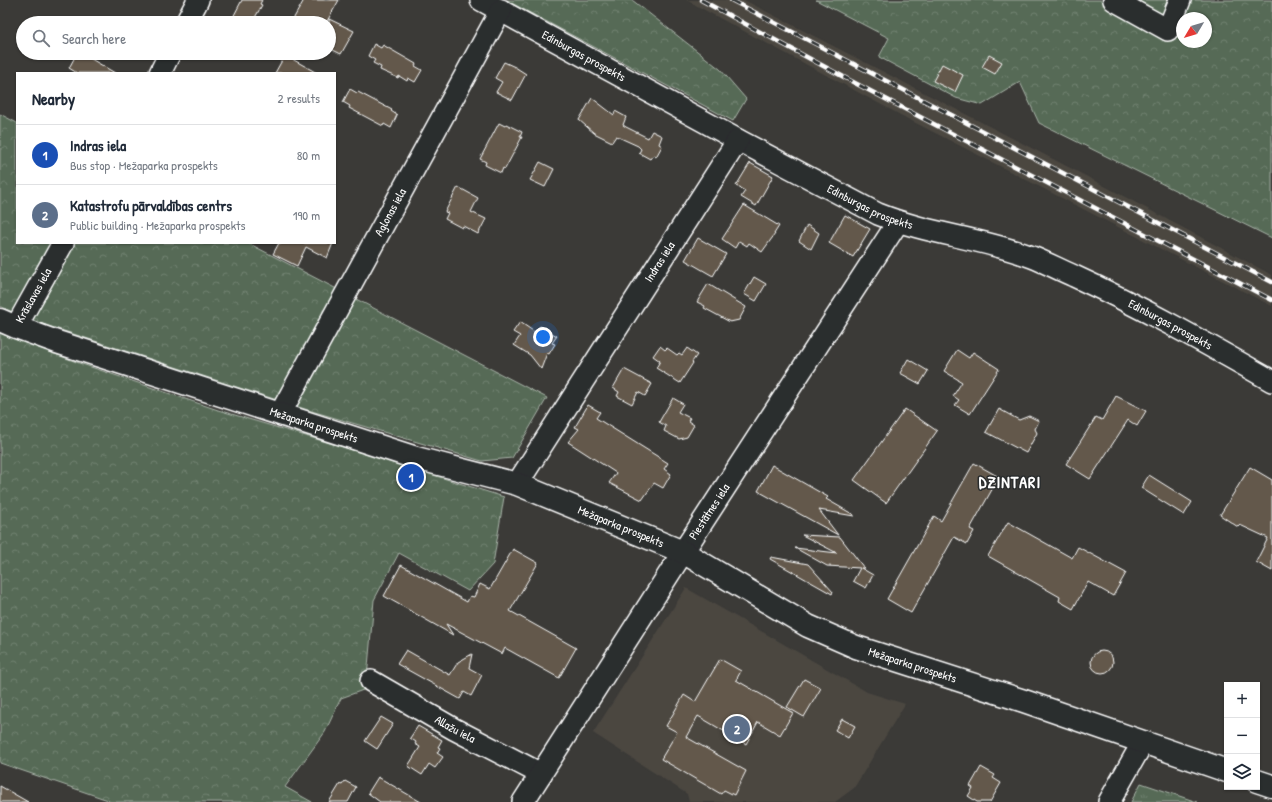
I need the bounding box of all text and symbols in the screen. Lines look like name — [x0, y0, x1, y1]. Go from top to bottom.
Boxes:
north arrow — [1176, 12, 1212, 48]
search box — [16, 16, 336, 60]
street label: Edinburgas prospekts — [539, 26, 629, 85]
icon: search — [30, 27, 52, 49]
text: Search here — [62, 28, 126, 49]
text: Nearby — [32, 87, 75, 110]
text: 2 results — [278, 89, 320, 107]
text: Indras iela — [70, 135, 126, 156]
text: 1 — [43, 146, 47, 164]
text: 80 m — [297, 146, 320, 164]
text: Bus stop · Mežaparka prospekts — [70, 156, 218, 174]
street label: Edinburgas prospekts — [824, 180, 915, 233]
street label: Aglonas iela — [370, 185, 410, 239]
text: Katastrofu pārvaldības centrs — [70, 195, 232, 216]
text: 2 — [42, 206, 48, 224]
text: 190 m — [293, 206, 320, 224]
text: Public building · Mežaparka prospekts — [70, 216, 246, 234]
street label: Indras iela — [640, 238, 679, 285]
street label: Krāslavas iela — [11, 265, 55, 326]
street label: Edinburgas prospekts — [1126, 295, 1216, 354]
your location — [533, 327, 553, 347]
street label: Mežaparka prospekts — [268, 402, 361, 447]
pin: 1 — [398, 462, 424, 492]
district label: DZINTARI — [979, 471, 1041, 493]
street label: Piestātnes iela — [684, 480, 734, 543]
street label: Mežaparka prospekts — [575, 501, 667, 551]
street label: Mežaparka prospekts — [866, 643, 959, 687]
map controls — [1224, 682, 1260, 790]
button: + — [1224, 682, 1260, 718]
street label: Allažu iela — [432, 711, 479, 747]
pin: 2 — [724, 714, 750, 744]
button: − — [1224, 718, 1260, 754]
button: layers — [1224, 754, 1260, 790]

